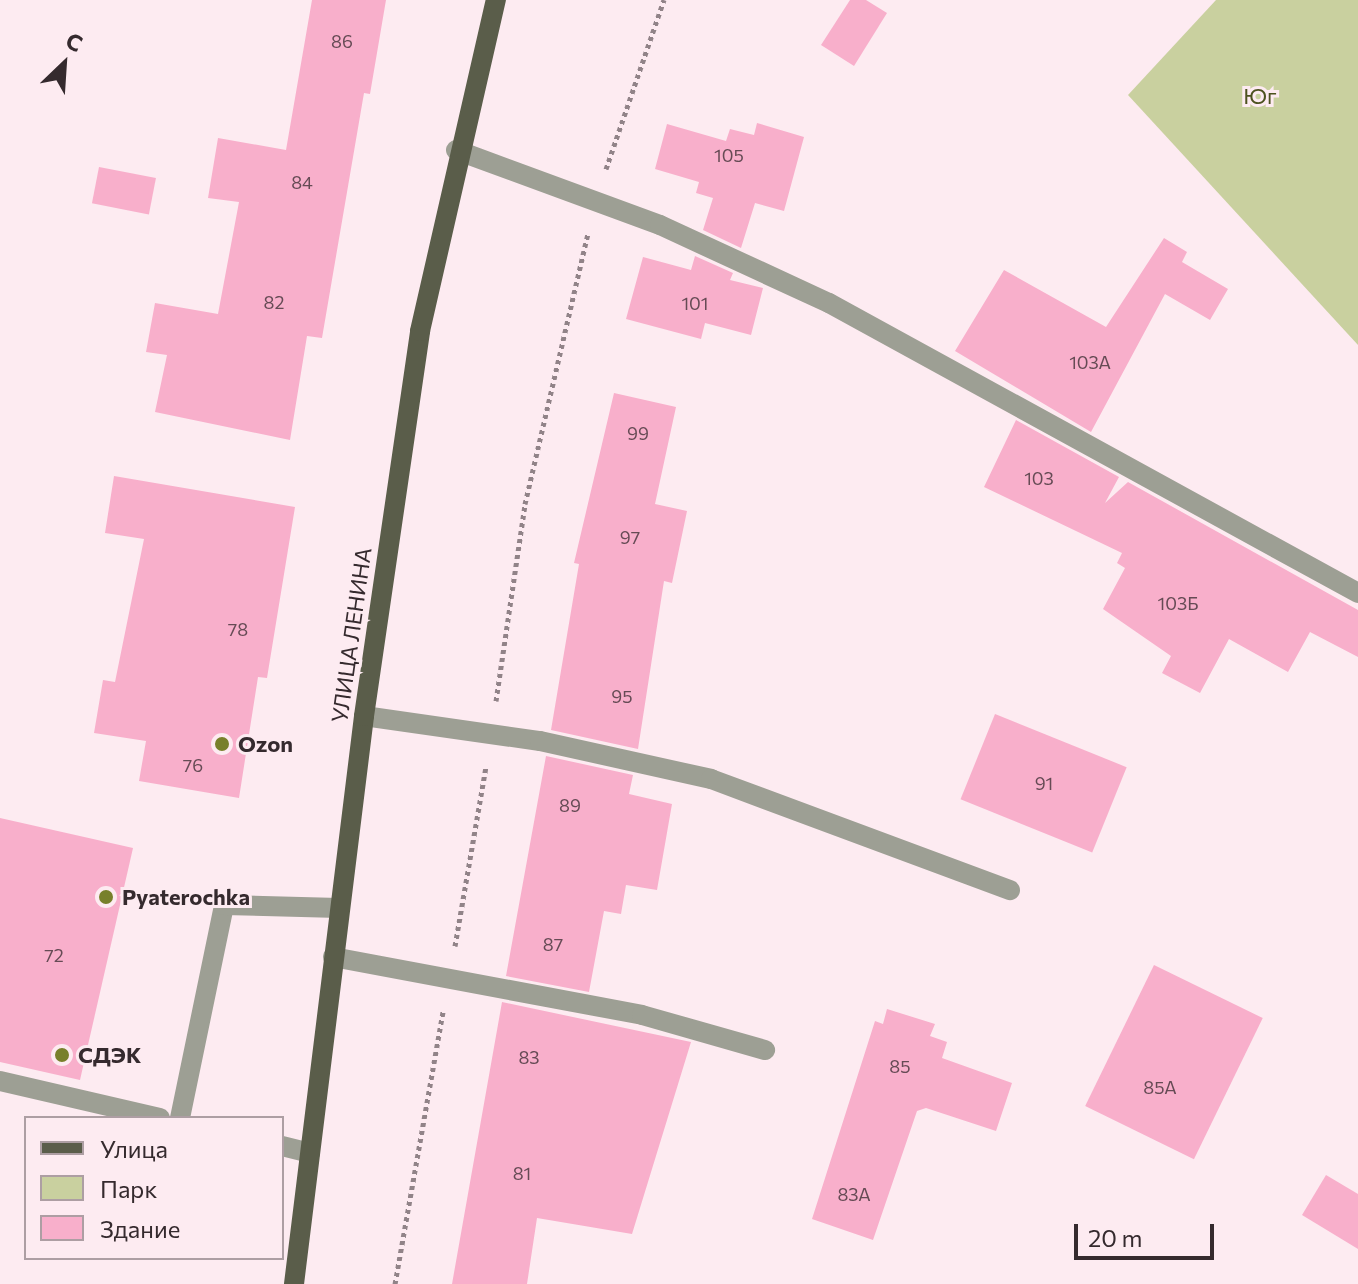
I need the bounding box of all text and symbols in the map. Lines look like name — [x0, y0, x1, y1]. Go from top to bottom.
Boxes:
north arrow — [24, 24, 104, 104]
text: С — [62, 26, 87, 57]
house number: 86 — [331, 30, 353, 52]
park label: Юг — [1243, 83, 1277, 109]
house number: 105 — [714, 144, 744, 166]
house number: 84 — [291, 171, 313, 193]
house number: 82 — [264, 291, 284, 313]
house number: 101 — [681, 292, 709, 314]
house number: 103А — [1069, 351, 1111, 373]
house number: 99 — [627, 422, 649, 444]
house number: 103 — [1024, 467, 1054, 489]
house number: 97 — [620, 526, 640, 548]
street label: УЛИЦА ЛЕНИНА — [326, 546, 376, 724]
house number: 103Б — [1158, 592, 1198, 614]
house number: 78 — [228, 618, 248, 640]
house number: 95 — [611, 685, 633, 707]
place label: Ozon — [238, 731, 293, 757]
marker: Ozon — [213, 735, 231, 753]
house number: 76 — [183, 754, 203, 776]
house number: 91 — [1035, 772, 1053, 794]
house number: 89 — [559, 794, 581, 816]
place label: Pyaterochka — [122, 884, 250, 910]
marker: Pyaterochka — [97, 888, 115, 906]
house number: 87 — [543, 933, 563, 955]
house number: 72 — [44, 944, 64, 966]
place label: СДЭК — [78, 1042, 141, 1068]
marker: СДЭК — [53, 1046, 71, 1064]
house number: 83 — [518, 1046, 540, 1068]
house number: 85 — [889, 1055, 911, 1077]
house number: 85А — [1143, 1076, 1177, 1098]
legend — [24, 1116, 284, 1260]
text: Улица — [100, 1134, 168, 1163]
house number: 81 — [513, 1162, 531, 1184]
text: Парк — [100, 1174, 157, 1203]
house number: 83А — [837, 1183, 871, 1205]
scale bar — [1078, 1208, 1218, 1258]
text: Здание — [100, 1214, 180, 1243]
text: 20 m — [1088, 1223, 1142, 1252]

